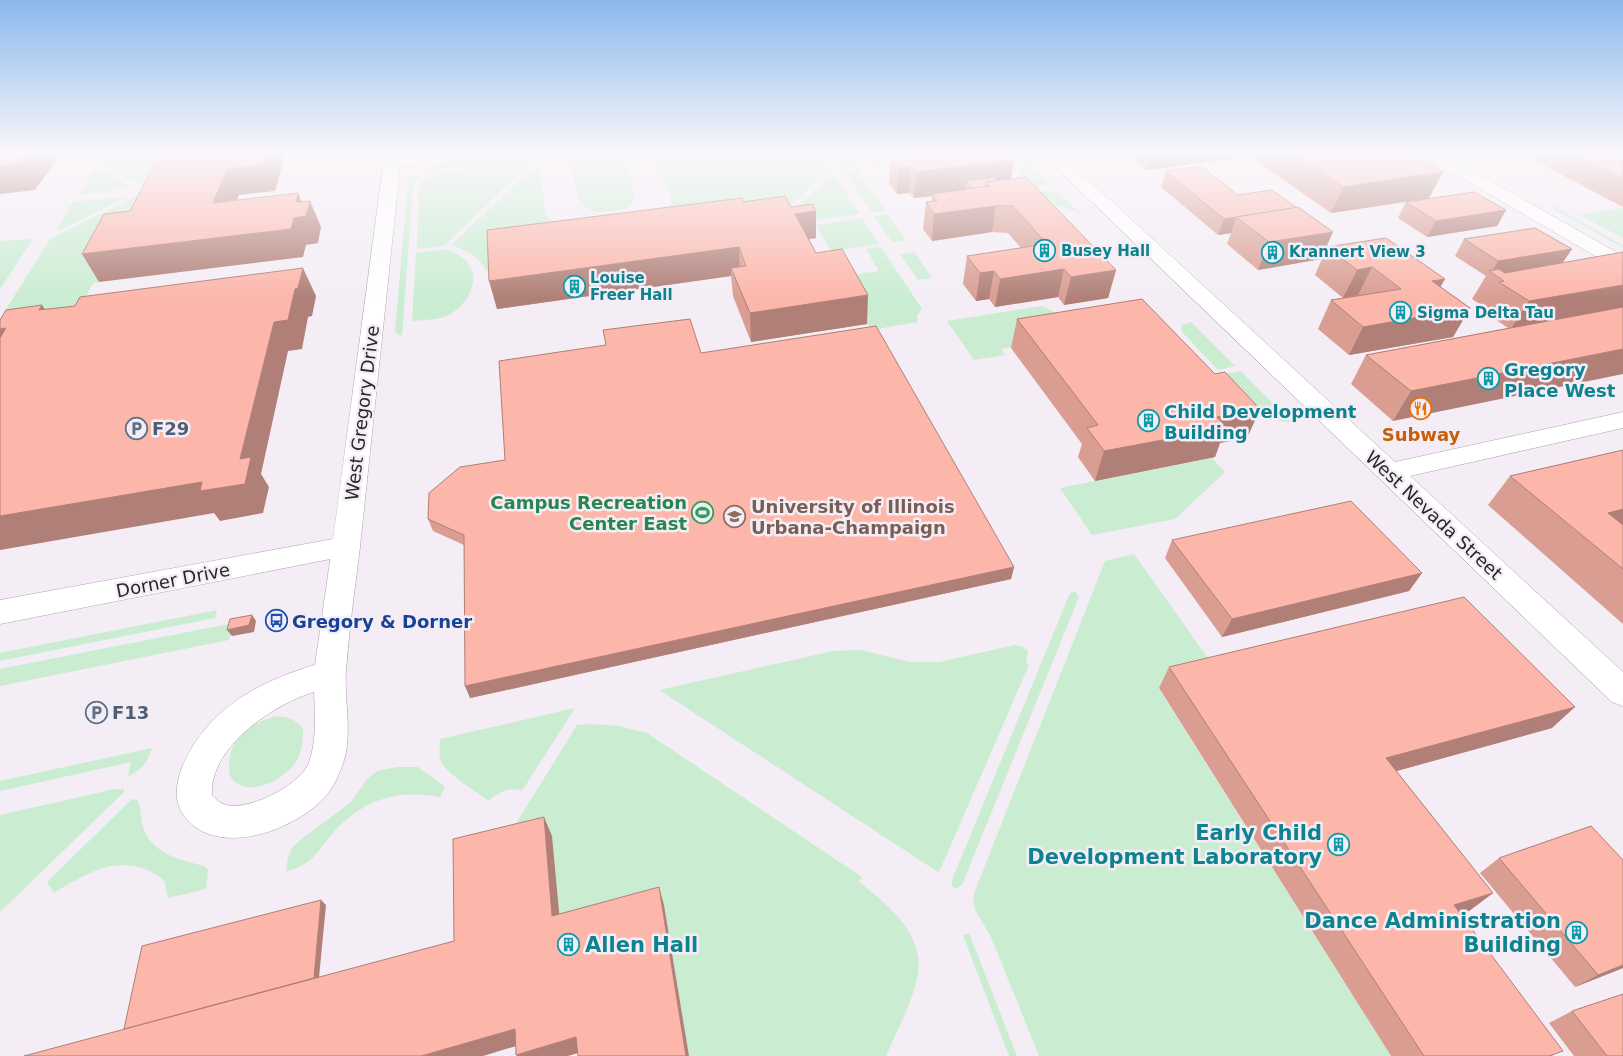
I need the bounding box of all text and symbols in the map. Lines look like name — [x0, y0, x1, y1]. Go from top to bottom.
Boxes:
building icon: Busey Hall — [1033, 239, 1057, 263]
building icon: Krannert View 3 — [1261, 240, 1285, 264]
place label: Busey Hall — [1061, 242, 1150, 260]
place label: Krannert View 3 — [1289, 243, 1426, 261]
place label: Louise Freer Hall — [590, 269, 673, 304]
building icon: Louise Freer Hall — [562, 275, 586, 299]
building icon: Sigma Delta Tau — [1389, 301, 1413, 325]
place label: Sigma Delta Tau — [1417, 304, 1554, 322]
street label: West Gregory Drive — [341, 324, 383, 502]
place label: Gregory Place West — [1504, 359, 1616, 401]
building icon: Gregory Place West — [1476, 367, 1500, 391]
restaurant icon: Subway — [1409, 397, 1433, 421]
place label: Child Development Building — [1164, 401, 1357, 443]
building icon: Child Development Building — [1136, 409, 1160, 433]
parking icon: F29 — [124, 416, 148, 440]
place label: F29 — [152, 418, 189, 439]
place label: Subway — [1382, 424, 1461, 445]
street label: West Nevada Street — [1361, 446, 1507, 584]
place label: Campus Recreation Center East — [490, 492, 687, 534]
place label: University of Illinois Urbana-Champaign — [751, 496, 955, 538]
sports icon: Campus Recreation Center East — [691, 500, 715, 524]
school or university icon: University of Illinois Urbana-Champaign — [723, 504, 747, 528]
street label: Dorner Drive — [114, 559, 232, 601]
bus stop icon: Gregory & Dorner — [264, 609, 288, 633]
place label: Gregory & Dorner — [292, 611, 472, 632]
parking icon: F13 — [84, 700, 108, 724]
place label: F13 — [112, 702, 149, 723]
place label: Early Child Development Laboratory — [1027, 821, 1322, 869]
building icon: Early Child Development Laboratory — [1326, 833, 1350, 857]
place label: Dance Administration Building — [1304, 909, 1561, 957]
building icon: Dance Administration Building — [1565, 921, 1589, 945]
building icon: Allen Hall — [557, 933, 581, 957]
place label: Allen Hall — [585, 933, 698, 957]

